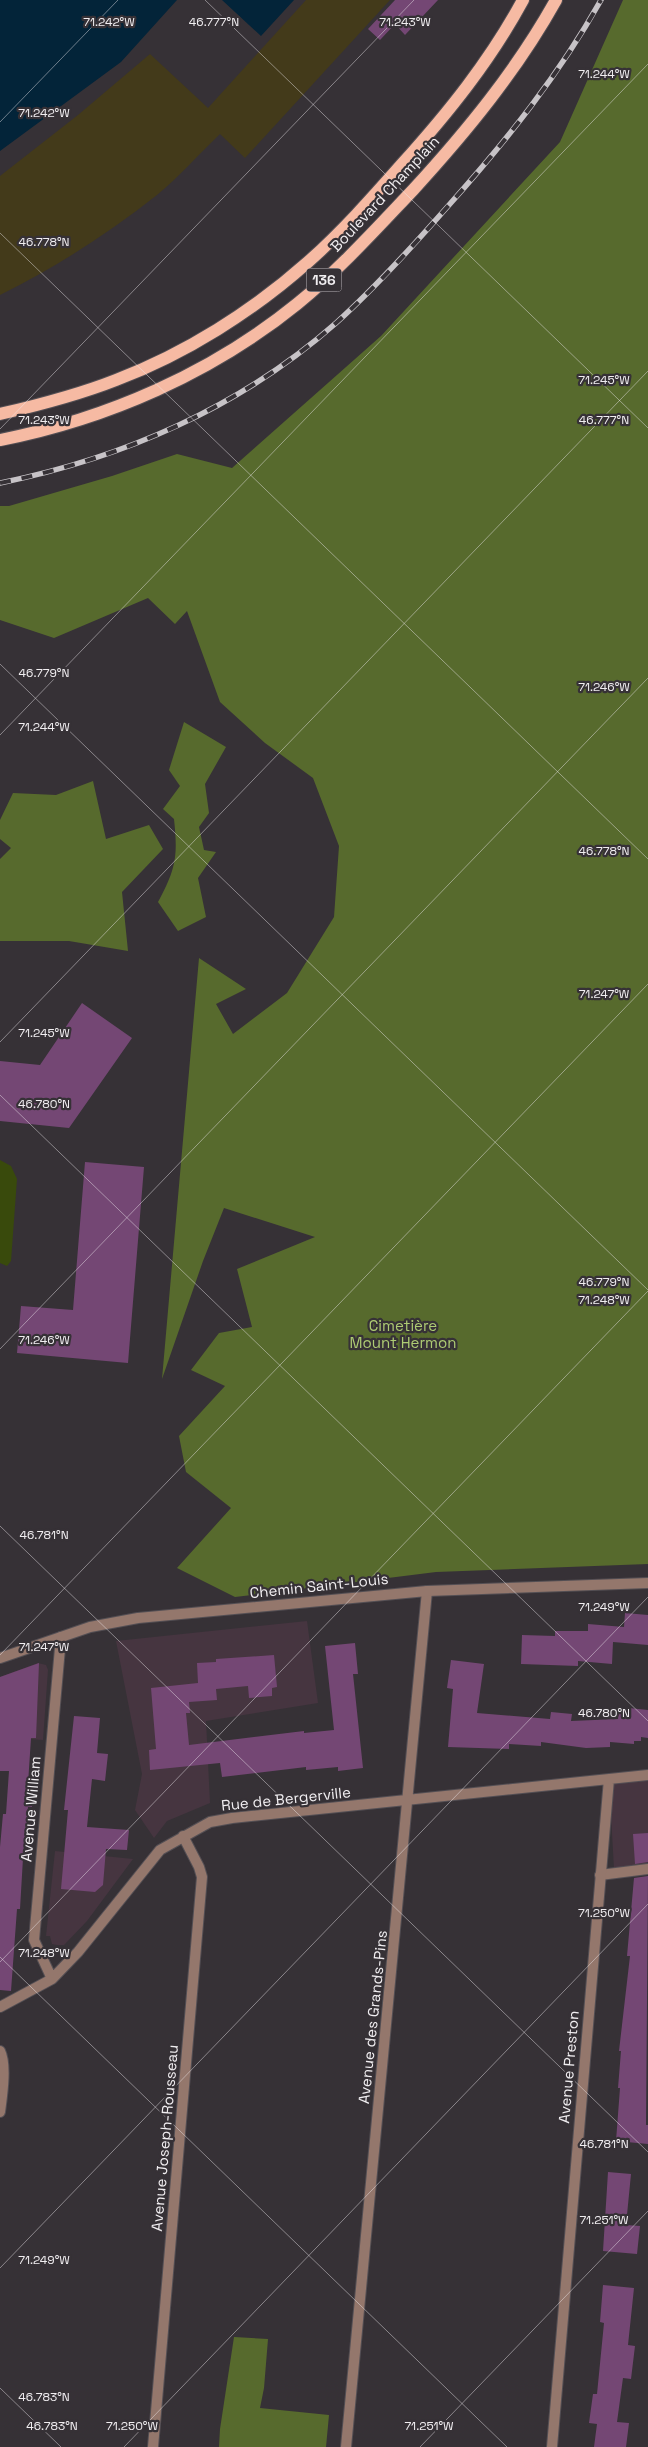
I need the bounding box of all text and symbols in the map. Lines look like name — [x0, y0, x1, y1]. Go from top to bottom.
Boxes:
text: 71.242°W — [83, 14, 135, 30]
text: 46.777°N — [189, 14, 239, 30]
text: 71.243°W — [379, 14, 431, 30]
text: 71.244°W — [578, 66, 630, 82]
text: 71.242°W — [18, 105, 70, 121]
street label: Boulevard Champlain — [326, 132, 443, 255]
text: 46.778°N — [19, 234, 69, 250]
road number: 136 — [306, 268, 342, 292]
text: 71.245°W — [578, 372, 630, 388]
text: 71.243°W — [18, 412, 70, 428]
text: 46.777°N — [579, 412, 629, 428]
text: 46.779°N — [19, 665, 69, 681]
text: 71.246°W — [578, 679, 630, 695]
text: 71.244°W — [18, 719, 70, 735]
text: 46.778°N — [579, 843, 629, 859]
text: 71.247°W — [579, 986, 630, 1002]
text: 71.245°W — [18, 1025, 70, 1041]
text: 46.780°N — [18, 1096, 70, 1112]
text: 46.779°N — [579, 1274, 629, 1290]
text: 71.248°W — [578, 1292, 630, 1308]
park label: Cimetière Mount Hermon — [350, 1316, 456, 1352]
text: 71.246°W — [18, 1332, 70, 1348]
text: 46.781°N — [19, 1527, 69, 1543]
street label: Chemin Saint-Louis — [249, 1569, 389, 1602]
text: 71.249°W — [578, 1599, 630, 1615]
text: 71.247°W — [19, 1639, 70, 1655]
text: 46.780°N — [578, 1705, 630, 1721]
street label: Avenue William — [16, 1755, 45, 1863]
street label: Rue de Bergerville — [220, 1782, 352, 1815]
text: 71.250°W — [578, 1905, 630, 1921]
street label: Avenue des Grands-Pins — [354, 1929, 391, 2105]
text: 71.248°W — [18, 1945, 70, 1961]
street label: Avenue Preston — [554, 2010, 583, 2124]
street label: Avenue Joseph-Rousseau — [147, 2044, 182, 2232]
text: 46.781°N — [579, 2136, 629, 2152]
text: 71.251°W — [579, 2212, 629, 2228]
text: 71.249°W — [18, 2252, 70, 2268]
text: 46.783°N — [18, 2389, 70, 2405]
text: 46.783°N — [26, 2418, 78, 2434]
text: 71.250°W — [106, 2418, 158, 2434]
text: 71.251°W — [404, 2418, 454, 2434]

